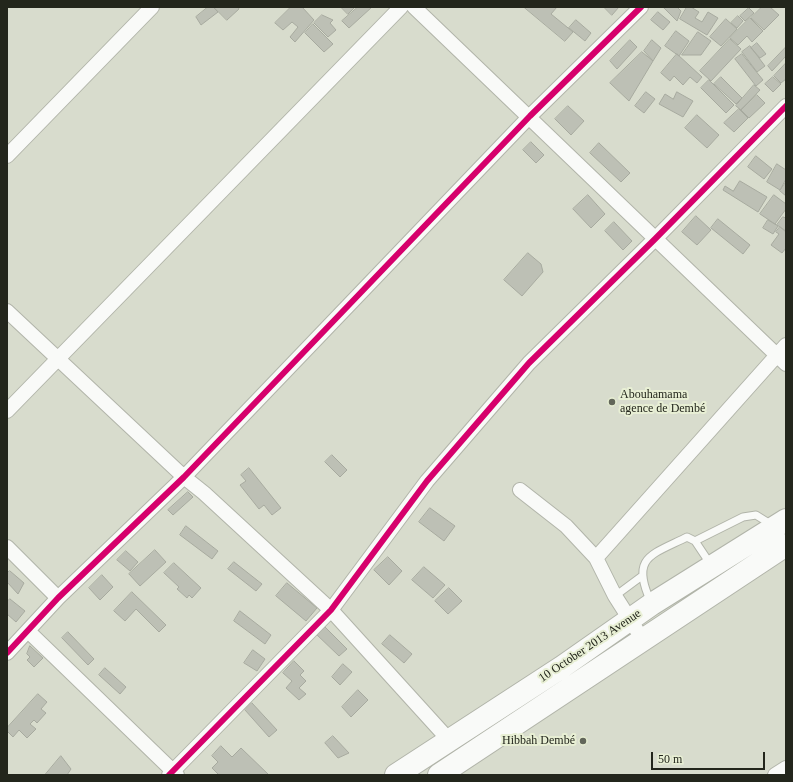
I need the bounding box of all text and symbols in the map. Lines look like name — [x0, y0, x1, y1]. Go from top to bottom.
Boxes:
place label: Abouhamama agence de Dembé — [620, 388, 705, 416]
marker: Abouhamama agence de Dembé — [607, 397, 617, 407]
street label: 10 October 2013 Avenue — [536, 606, 644, 686]
place label: Hibbah Dembé — [502, 734, 575, 748]
marker: Hibbah Dembé — [578, 736, 588, 746]
scale bar — [653, 744, 767, 770]
text: 50 m — [658, 752, 682, 766]

